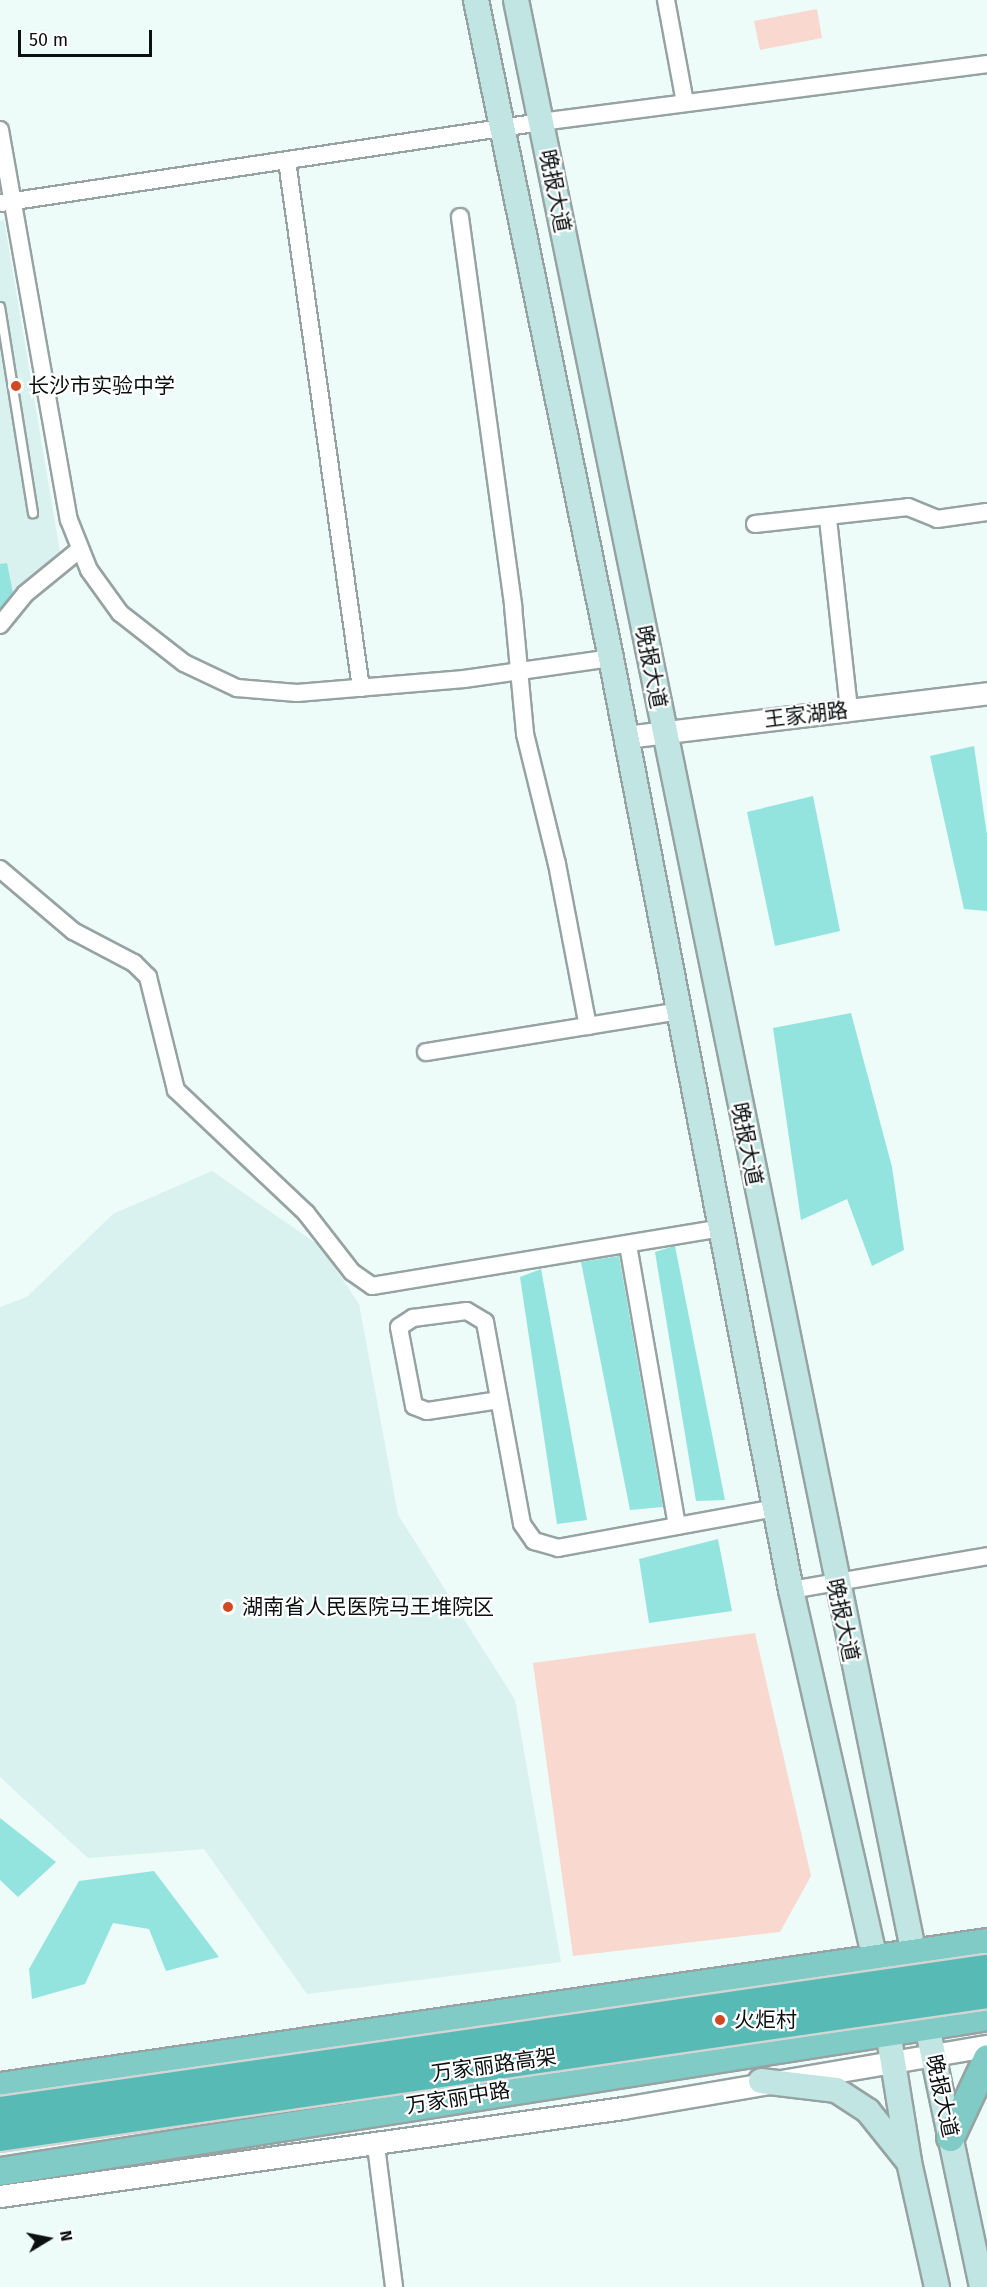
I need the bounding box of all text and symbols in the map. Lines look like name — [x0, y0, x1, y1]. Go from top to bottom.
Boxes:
scale bar — [21, 18, 154, 56]
text: 50 m — [29, 29, 68, 51]
street label: 晚报大道 — [535, 147, 575, 235]
place label: 长沙市实验中学 — [28, 373, 175, 399]
marker: 长沙市实验中学 — [9, 379, 23, 393]
street label: 晚报大道 — [631, 623, 671, 711]
street label: 王家湖路 — [763, 697, 849, 733]
street label: 晚报大道 — [727, 1100, 767, 1188]
street label: 晚报大道 — [822, 1576, 864, 1664]
place label: 湖南省人民医院马王堆院区 — [242, 1594, 494, 1620]
marker: 湖南省人民医院马王堆院区 — [219, 1598, 237, 1616]
place label: 火炬村 — [734, 2007, 797, 2033]
marker: 火炬村 — [711, 2011, 729, 2029]
street label: 万家丽路高架 — [430, 2044, 558, 2086]
street label: 晚报大道 — [921, 2052, 963, 2140]
street label: 万家丽中路 — [404, 2077, 512, 2119]
north arrow — [18, 2209, 78, 2269]
text: N — [56, 2229, 76, 2243]

